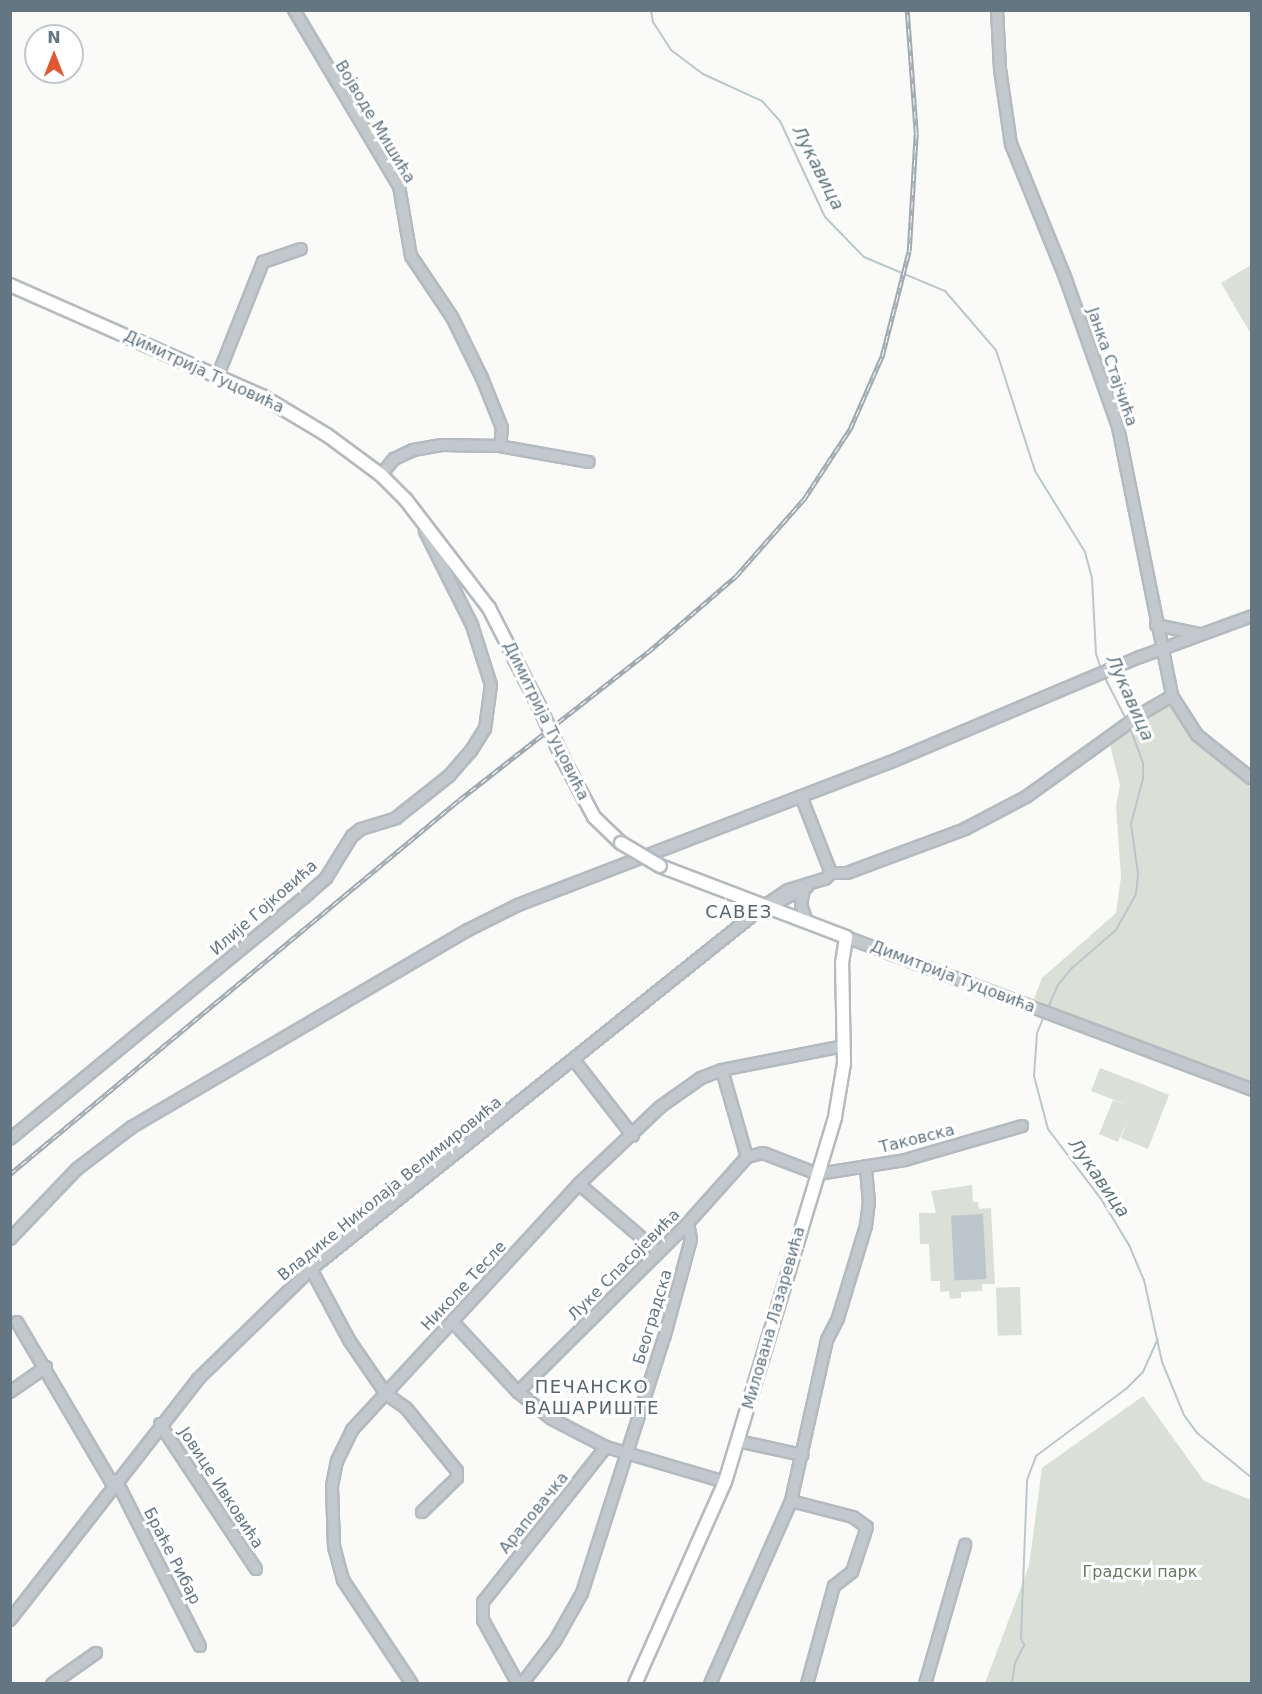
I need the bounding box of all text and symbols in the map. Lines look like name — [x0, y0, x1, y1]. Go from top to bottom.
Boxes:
north arrow — [24, 24, 84, 84]
text: N — [47, 28, 61, 47]
street label: Војводе Мишића — [331, 57, 419, 187]
water label: Лукавица — [788, 122, 848, 214]
street label: Јанка Стајчића — [1083, 305, 1141, 429]
street label: Димитрија Туцовића — [121, 326, 287, 418]
street label: Димитрија Туцовића — [499, 638, 593, 804]
water label: Лукавица — [1101, 652, 1159, 744]
street label: Илије Гојковића — [207, 856, 321, 960]
district label: САВЕЗ — [705, 901, 773, 923]
street label: Димитрија Туцовића — [868, 937, 1038, 1017]
street label: Владике Николаја Велимировића — [274, 1093, 506, 1285]
street label: Таковска — [877, 1120, 957, 1158]
water label: Лукавица — [1064, 1134, 1134, 1222]
street label: Луке Спасојевића — [564, 1205, 684, 1325]
street label: Милована Лазаревића — [739, 1225, 809, 1411]
street label: Николе Тесле — [418, 1237, 510, 1335]
street label: Београдска — [629, 1267, 677, 1367]
district label: ПЕЧАНСКО ВАШАРИШТЕ — [524, 1377, 660, 1420]
street label: Јовице Ивковића — [175, 1424, 267, 1552]
street label: Араповачка — [495, 1468, 573, 1558]
street label: Браће Рибар — [139, 1504, 205, 1608]
park label: Градски парк — [1083, 1562, 1197, 1582]

